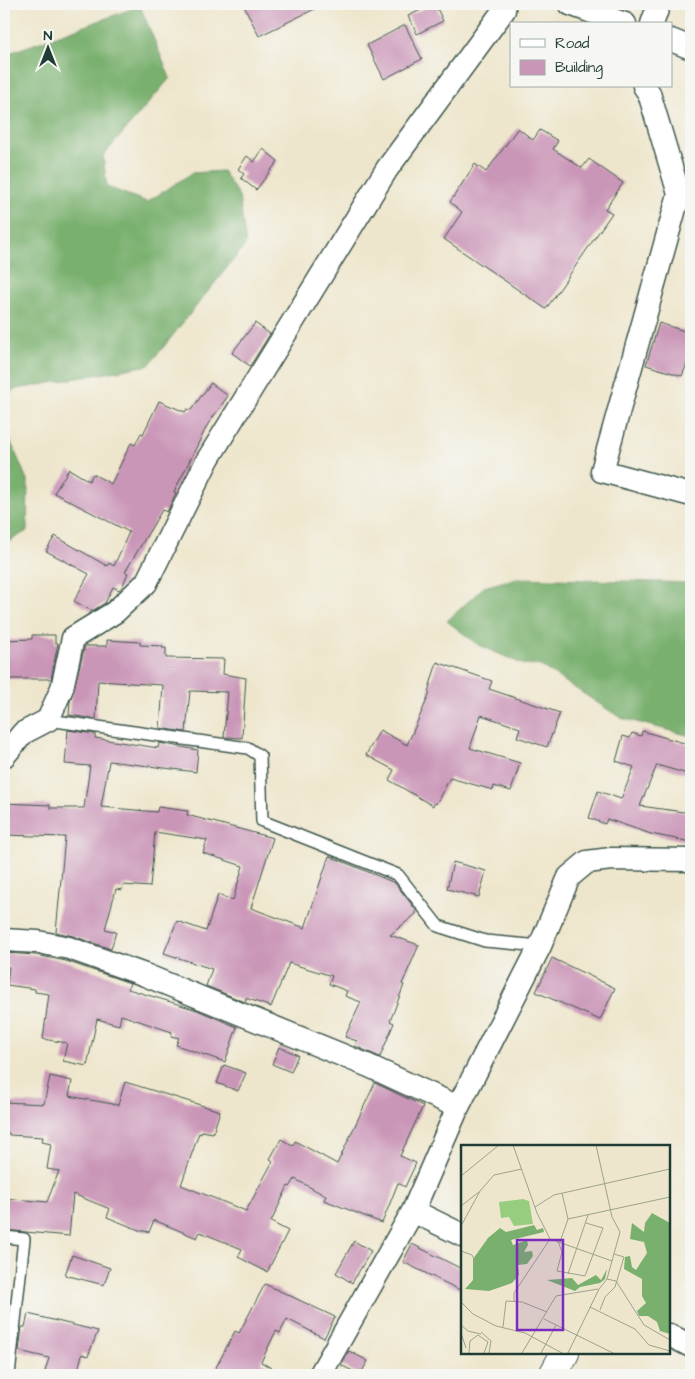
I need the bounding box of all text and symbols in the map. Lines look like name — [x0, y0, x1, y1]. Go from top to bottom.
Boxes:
north arrow — [22, 22, 72, 72]
legend — [510, 22, 672, 88]
text: N — [44, 26, 53, 46]
text: Road — [555, 33, 590, 54]
text: Building — [555, 57, 603, 79]
inset map — [461, 1145, 670, 1354]

